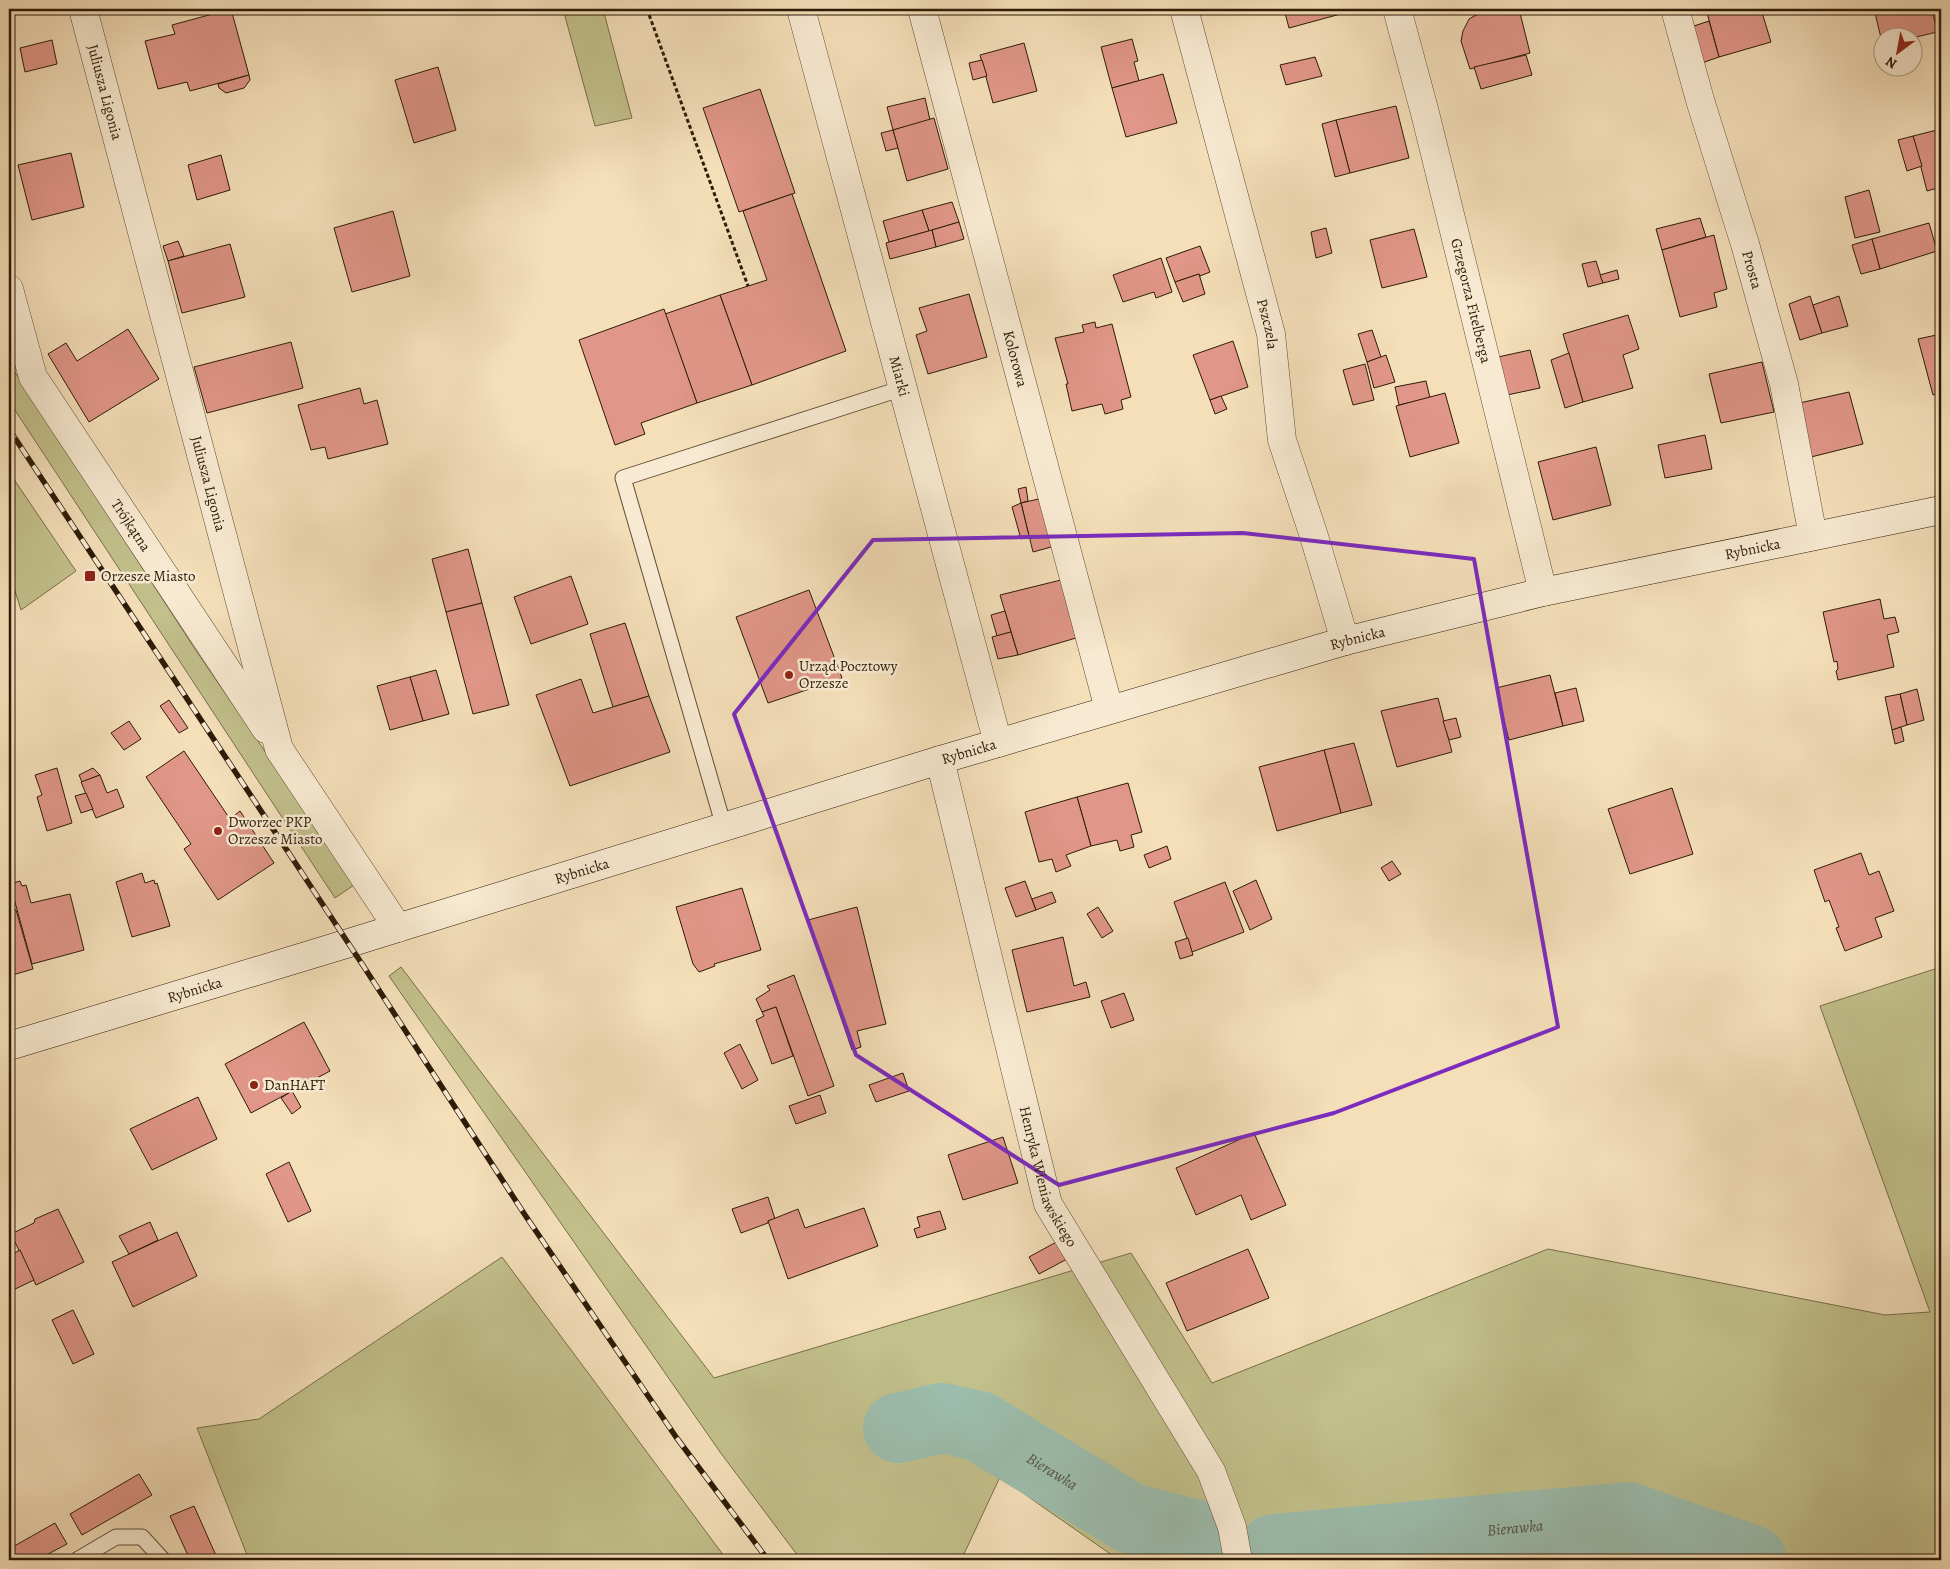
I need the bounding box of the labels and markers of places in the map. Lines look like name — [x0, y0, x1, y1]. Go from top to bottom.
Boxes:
place label: Orzesze Miasto — [101, 566, 196, 586]
marker: Orzesze Miasto — [83, 569, 97, 583]
place label: Urząd Pocztowy Orzesze — [799, 656, 898, 693]
marker: Urząd Pocztowy Orzesze — [783, 669, 795, 681]
place label: Dworzec PKP Orzesze Miasto — [228, 812, 323, 849]
marker: Dworzec PKP Orzesze Miasto — [212, 825, 224, 837]
place label: DanHAFT — [264, 1075, 326, 1095]
marker: DanHAFT — [248, 1079, 260, 1091]

